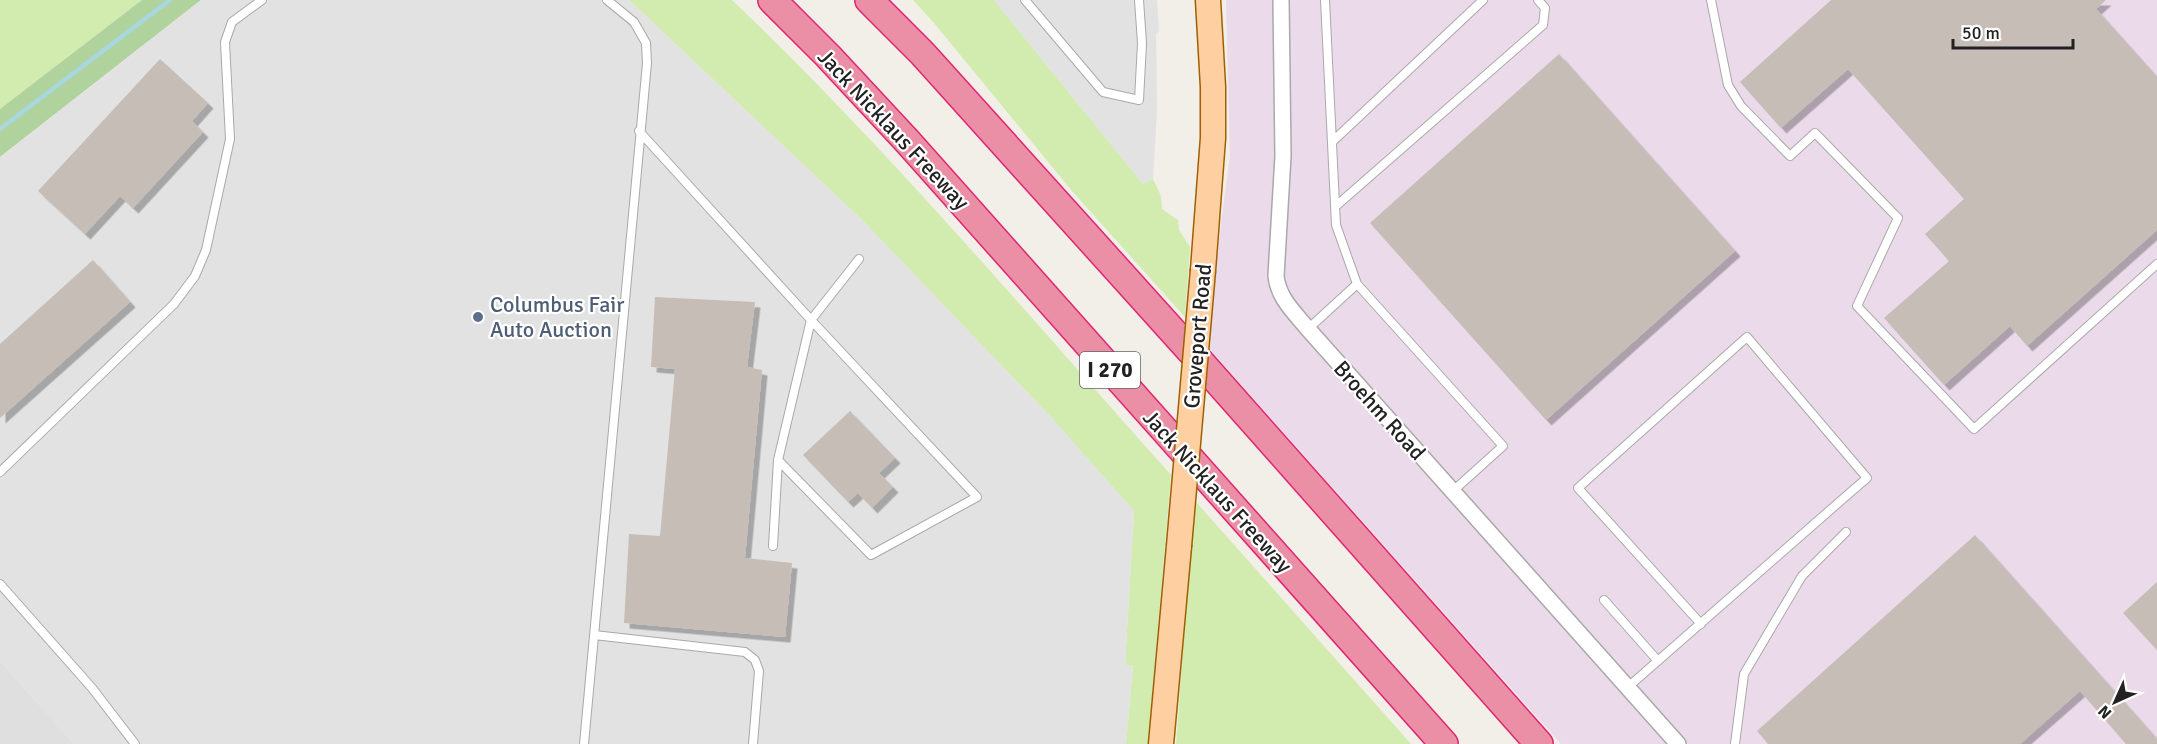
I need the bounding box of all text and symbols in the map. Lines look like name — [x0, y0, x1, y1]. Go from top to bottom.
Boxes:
scale bar — [1953, 12, 2073, 50]
text: 50 m — [1962, 22, 2000, 44]
street label: Jack Nicklaus Freeway — [812, 43, 976, 216]
street label: Groveport Road — [1178, 263, 1217, 409]
place label: Columbus Fair Auto Auction — [490, 291, 624, 343]
marker: Columbus Fair Auto Auction — [471, 310, 485, 324]
road number: I 270 — [1080, 352, 1140, 388]
street label: Broehm Road — [1328, 355, 1431, 466]
street label: Jack Nicklaus Freeway — [1137, 404, 1298, 579]
north arrow — [2085, 672, 2145, 732]
text: N — [2094, 701, 2116, 723]

